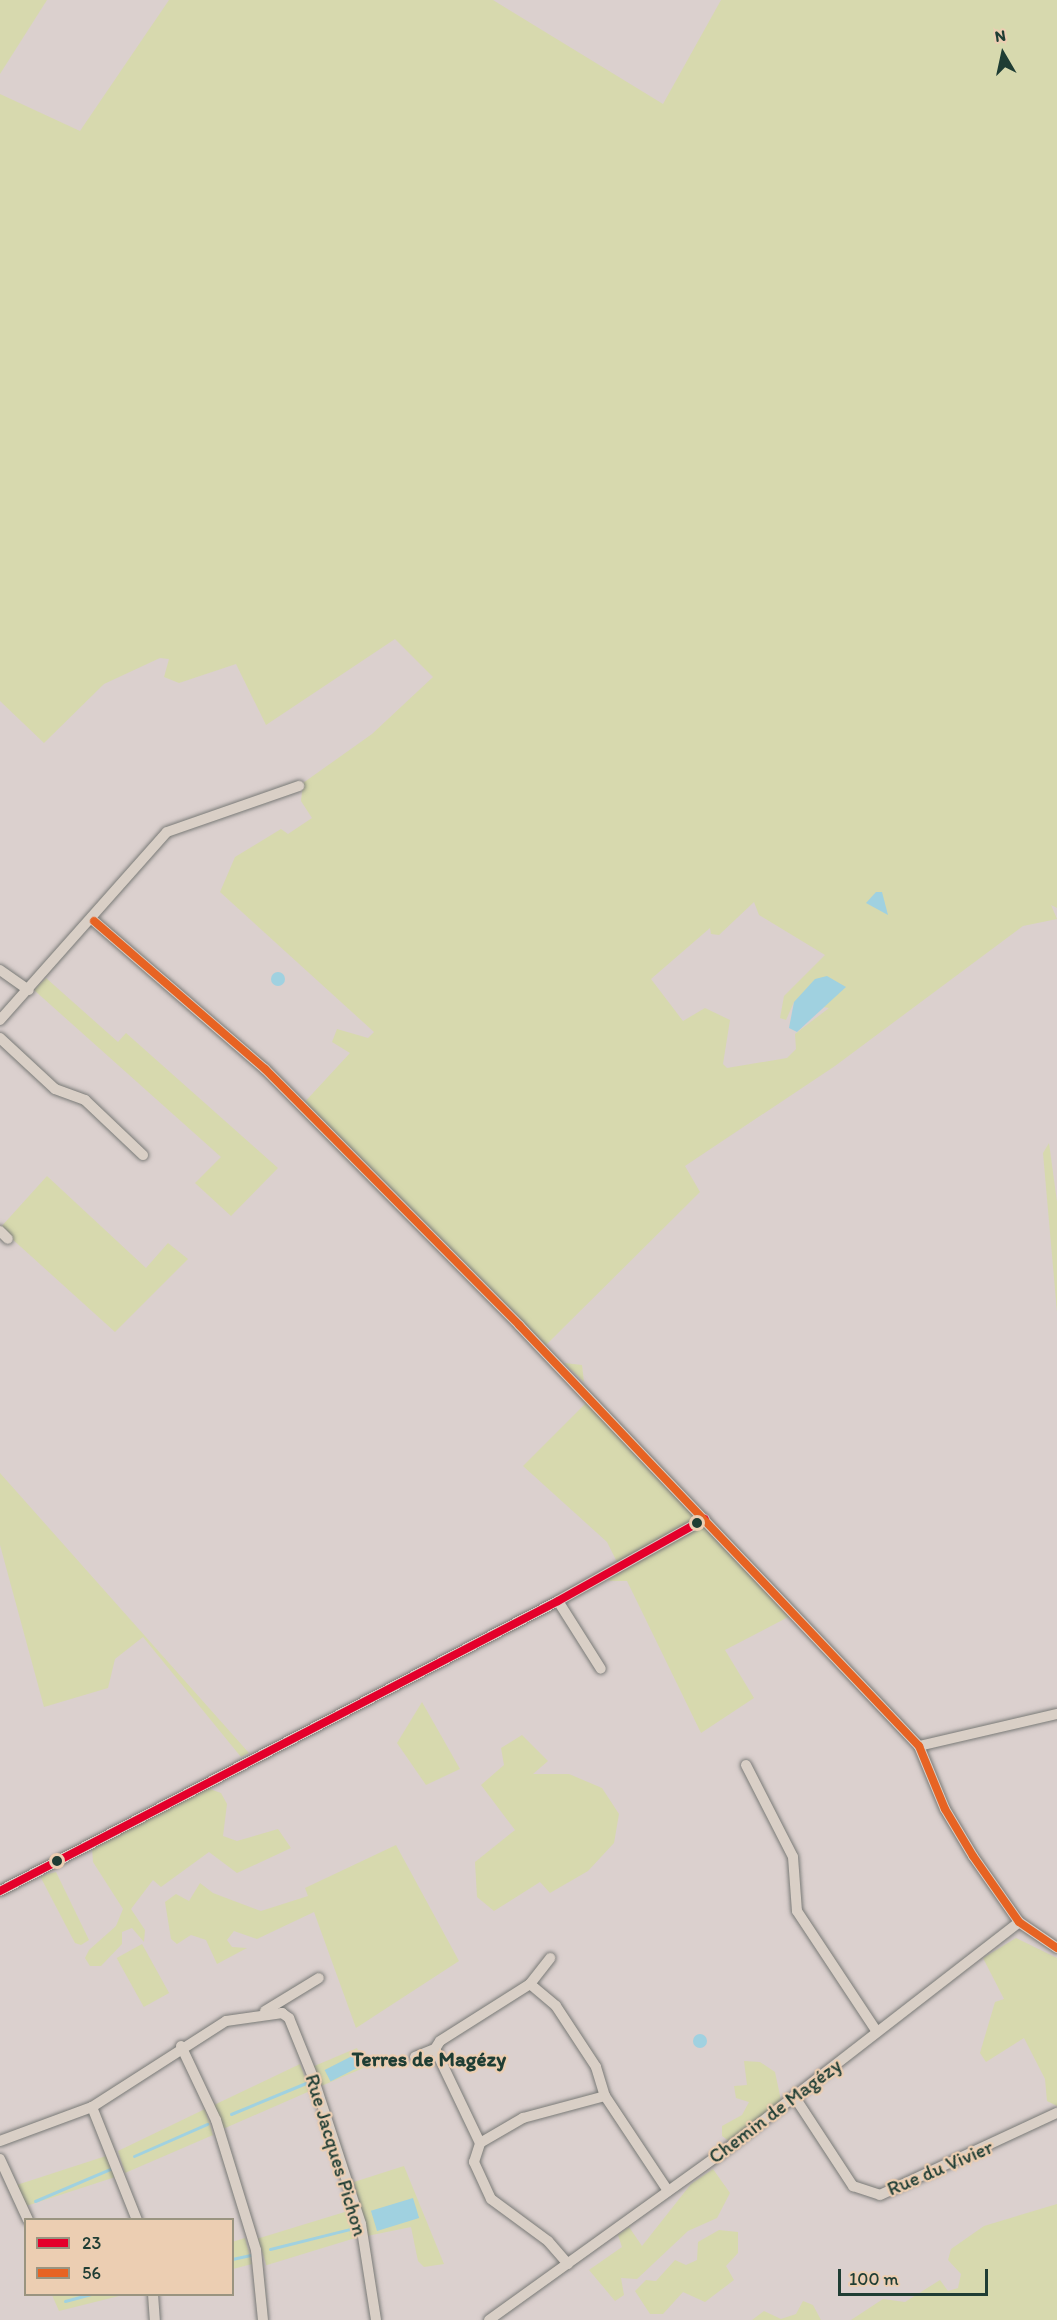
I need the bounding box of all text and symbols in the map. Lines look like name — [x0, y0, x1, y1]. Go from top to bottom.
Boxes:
north arrow — [973, 24, 1033, 84]
text: N — [993, 25, 1007, 46]
unlabelled marker — [691, 1517, 703, 1529]
unlabelled marker — [51, 1855, 63, 1867]
district label: Terres de Magézy — [352, 2046, 506, 2072]
street label: Chemin de Magézy — [704, 2053, 846, 2169]
street label: Rue Jacques Pichon — [300, 2071, 372, 2239]
street label: Rue du Vivier — [884, 2135, 996, 2201]
legend — [24, 2218, 234, 2296]
text: 23 — [82, 2232, 101, 2254]
scale bar — [841, 2257, 991, 2295]
text: 56 — [82, 2262, 101, 2284]
text: 100 m — [849, 2268, 899, 2290]

